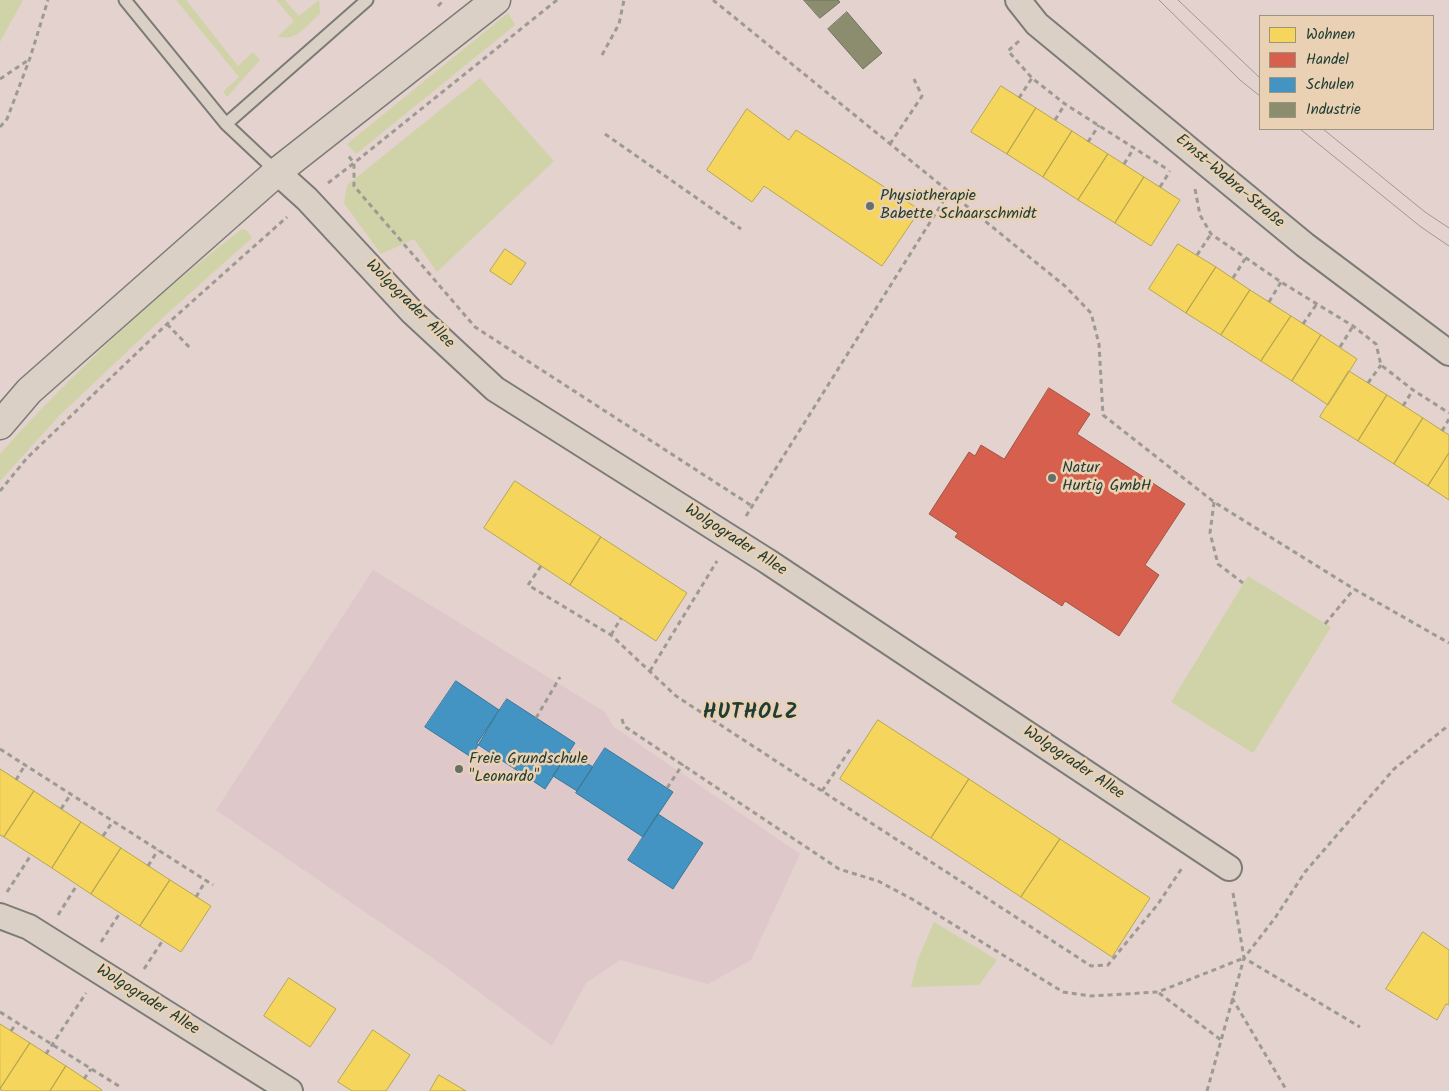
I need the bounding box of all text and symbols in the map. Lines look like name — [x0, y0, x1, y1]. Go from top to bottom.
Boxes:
legend — [1259, 15, 1434, 130]
text: Wohnen — [1306, 23, 1355, 47]
text: Handel — [1306, 48, 1349, 72]
text: Schulen — [1306, 73, 1354, 97]
text: Industrie — [1306, 98, 1361, 122]
street label: Ernst-Wabra-Straße — [1171, 131, 1287, 233]
place label: Physiotherapie Babette Schaarschmidt — [880, 187, 1037, 225]
marker: Physiotherapie Babette Schaarschmidt — [864, 200, 876, 212]
street label: Wolgograder Allee — [361, 257, 457, 353]
place label: Natur Hurtig GmbH — [1062, 459, 1151, 497]
marker: Natur Hurtig GmbH — [1046, 472, 1058, 484]
street label: Wolgograder Allee — [680, 501, 790, 581]
district label: HUTHOLZ — [702, 701, 800, 727]
street label: Wolgograder Allee — [1019, 723, 1127, 805]
place label: Freie Grundschule "Leonardo" — [469, 750, 588, 788]
marker: Freie Grundschule "Leonardo" — [453, 763, 465, 775]
street label: Wolgograder Allee — [92, 962, 202, 1040]

